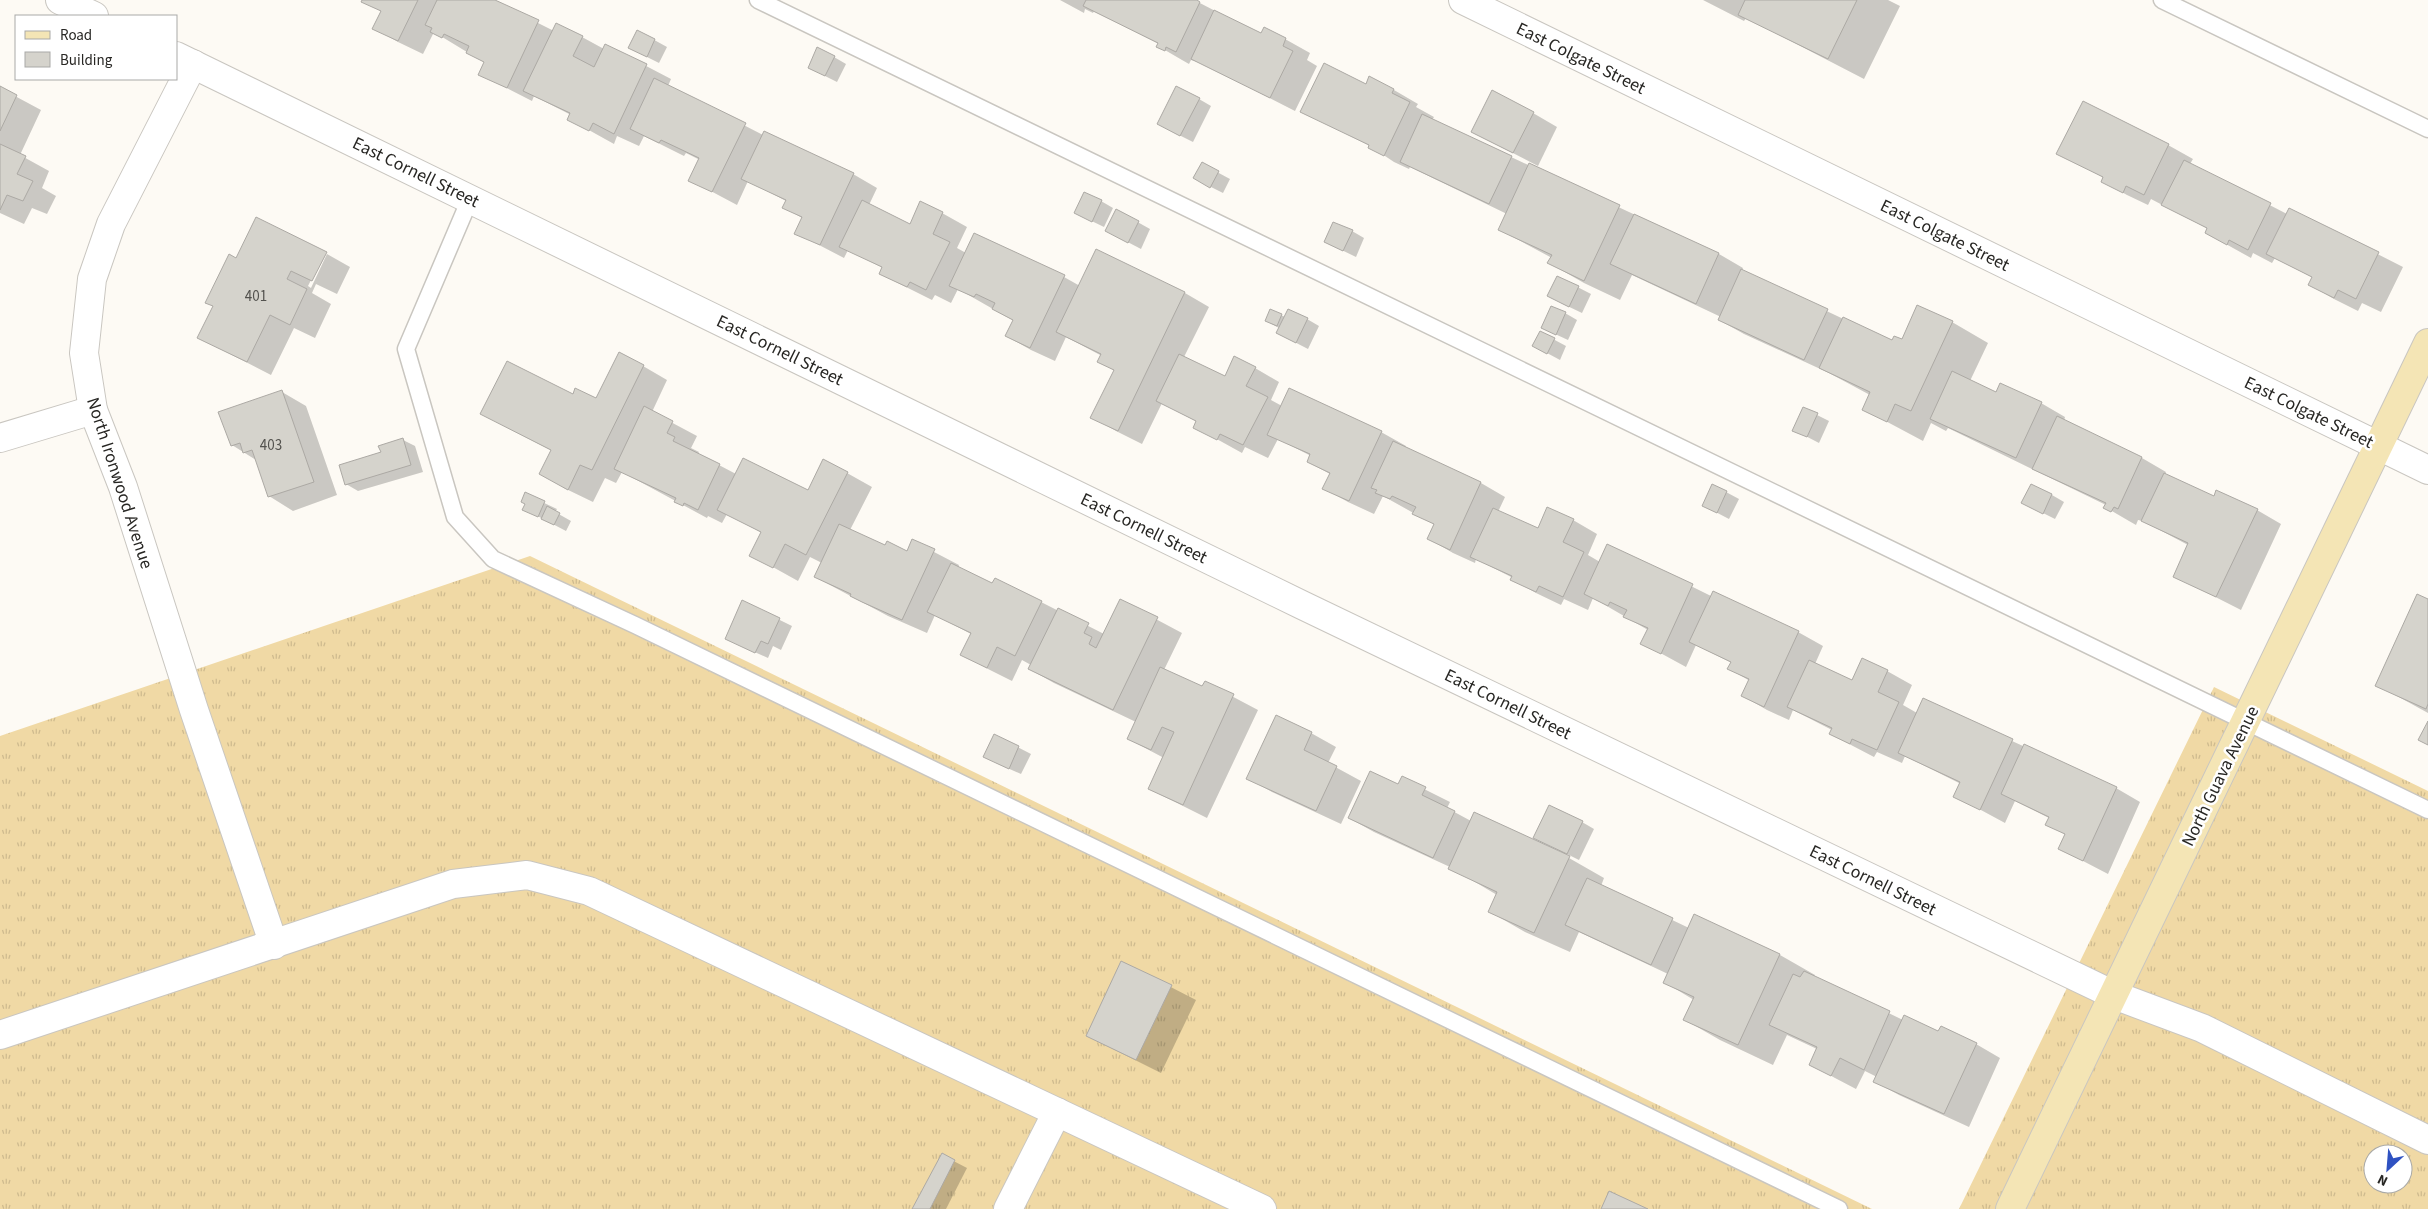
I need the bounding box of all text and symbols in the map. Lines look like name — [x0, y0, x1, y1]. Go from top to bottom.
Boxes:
legend — [15, 15, 178, 80]
street label: East Colgate Street — [1512, 16, 1650, 101]
text: Road — [60, 25, 92, 46]
text: Building — [60, 50, 113, 71]
street label: East Cornell Street — [348, 131, 483, 214]
street label: East Colgate Street — [1876, 193, 2014, 278]
house number: 401 — [245, 286, 267, 307]
street label: East Cornell Street — [712, 309, 847, 392]
street label: East Colgate Street — [2240, 370, 2378, 455]
street label: North Ironwood Avenue — [80, 394, 159, 572]
house number: 403 — [260, 435, 282, 456]
street label: East Cornell Street — [1076, 487, 1211, 570]
street label: East Cornell Street — [1440, 663, 1575, 746]
street label: North Guava Avenue — [2176, 702, 2265, 851]
street label: East Cornell Street — [1805, 839, 1940, 922]
north arrow — [2363, 1144, 2413, 1194]
text: N — [2374, 1169, 2391, 1191]

